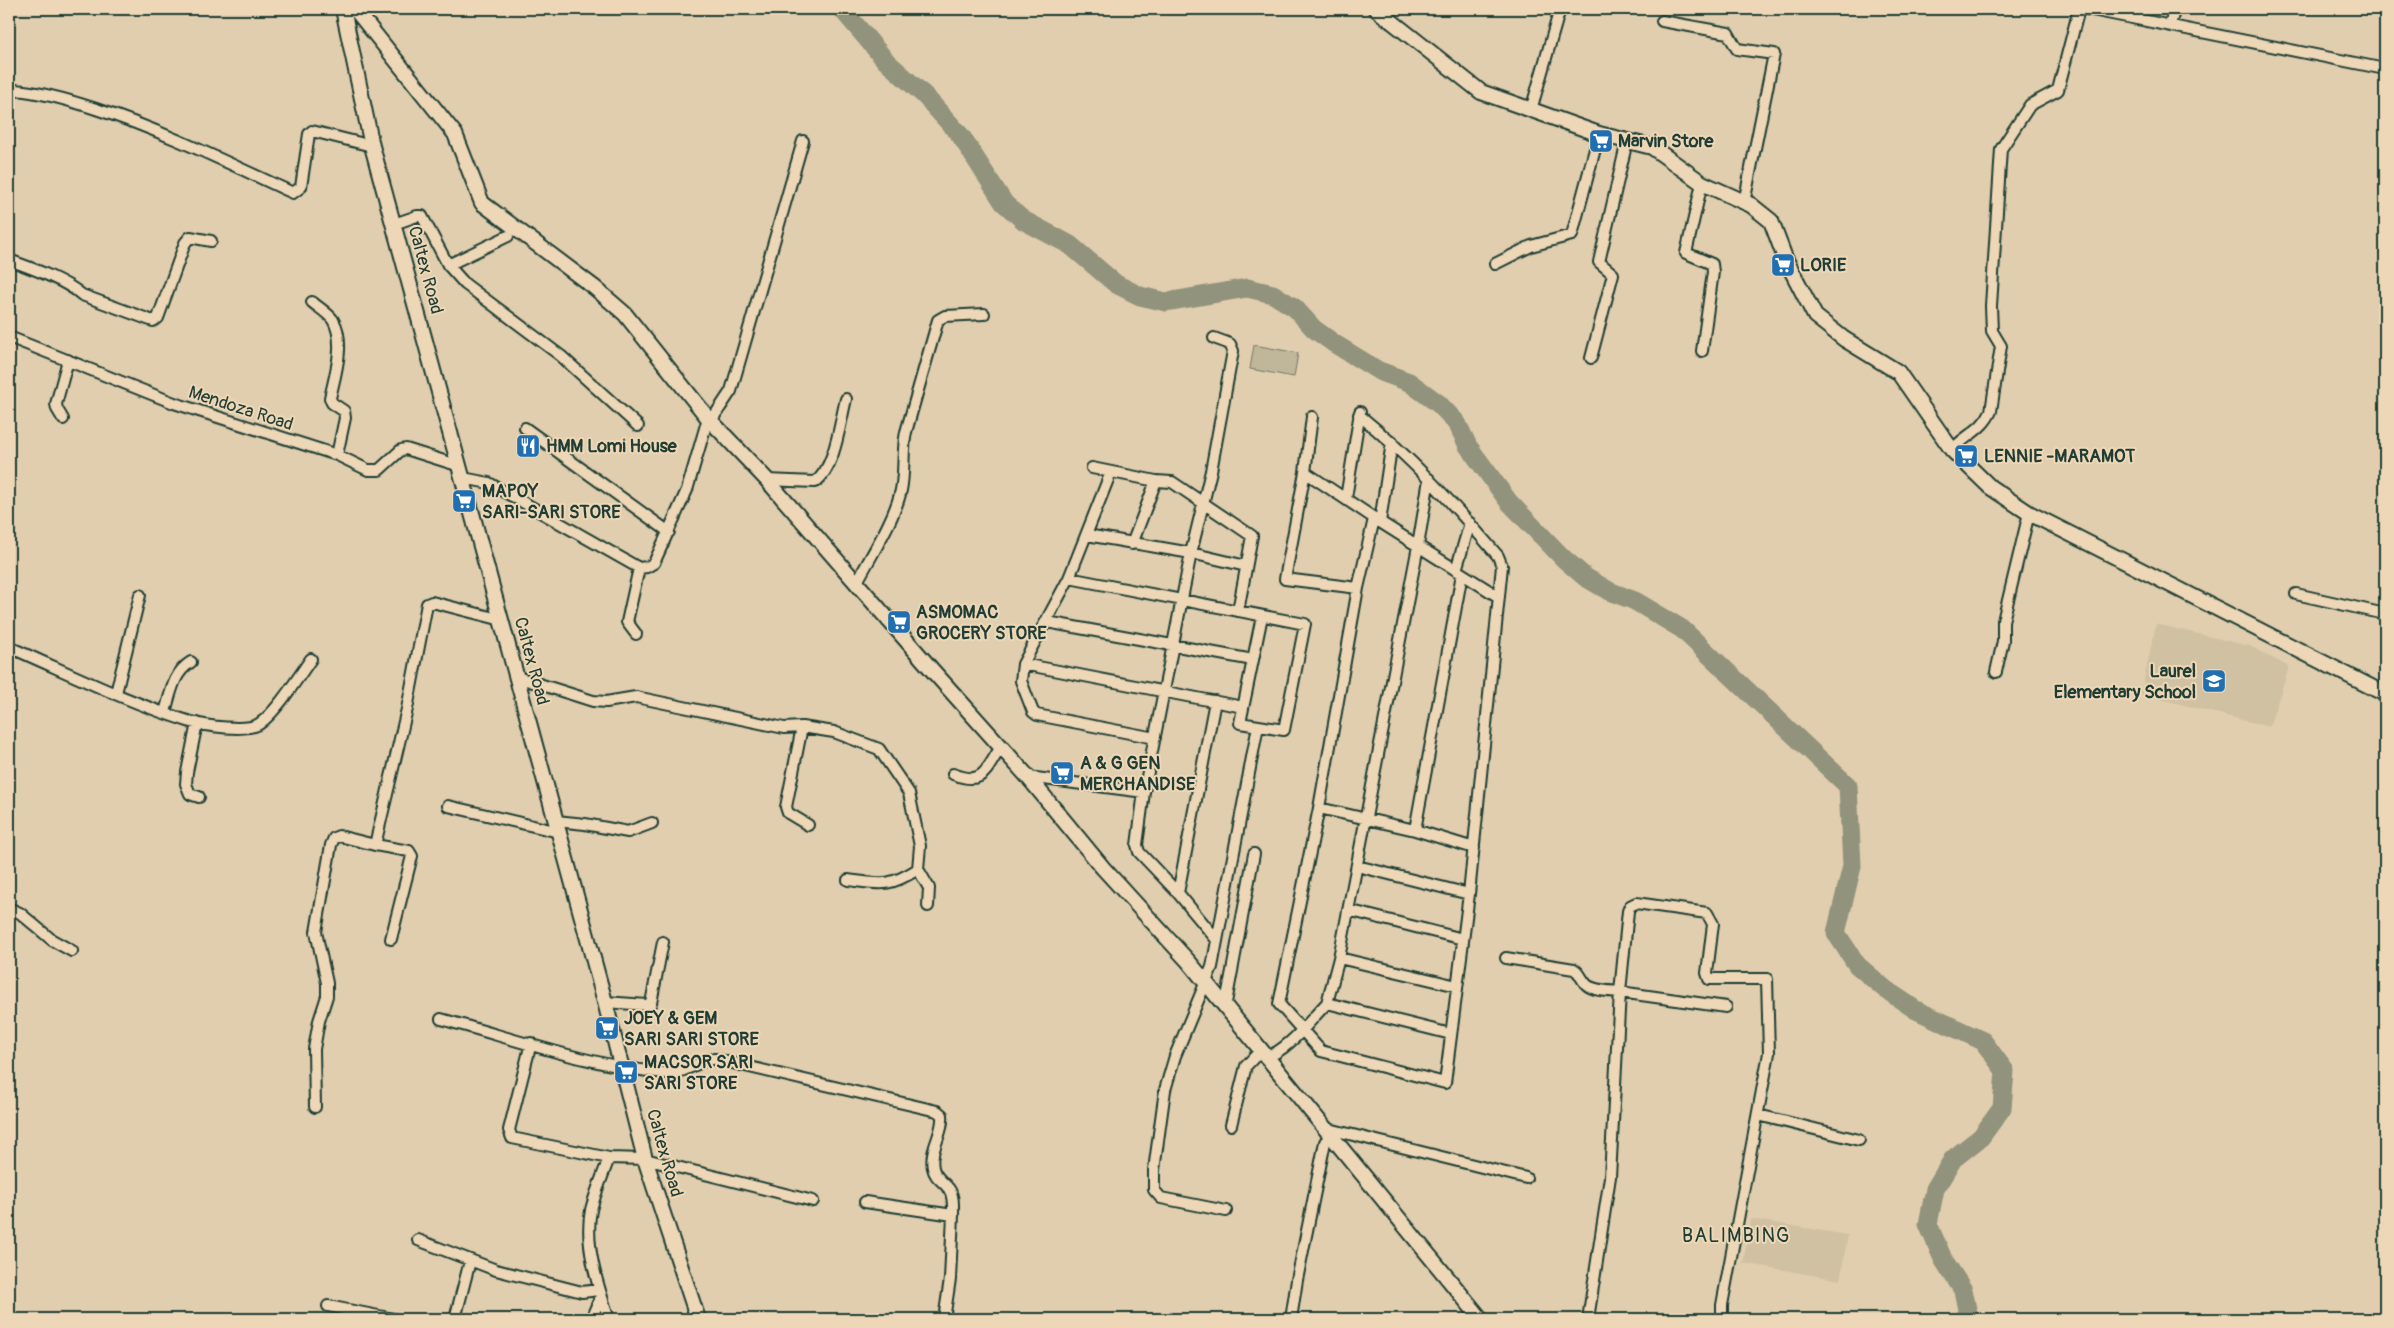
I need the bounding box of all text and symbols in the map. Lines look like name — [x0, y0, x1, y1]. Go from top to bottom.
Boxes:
supermarket icon: Marvin Store — [1588, 128, 1614, 154]
place label: Marvin Store — [1618, 130, 1714, 153]
street label: Caltex Road — [403, 224, 448, 317]
supermarket icon: LORIE — [1770, 252, 1796, 278]
place label: LORIE — [1800, 254, 1847, 277]
street label: Mendoza Road — [186, 381, 296, 436]
restaurant icon: HMM Lomi House — [515, 433, 541, 459]
place label: HMM Lomi House — [546, 435, 678, 458]
supermarket icon: LENNIE -MARAMOT — [1953, 443, 1979, 469]
place label: LENNIE -MARAMOT — [1984, 445, 2135, 468]
place label: MAPOY SARI-SARI STORE — [482, 480, 621, 524]
supermarket icon: MAPOY SARI-SARI STORE — [451, 488, 477, 514]
place label: ASMOMAC GROCERY STORE — [916, 601, 1047, 645]
supermarket icon: ASMOMAC GROCERY STORE — [886, 609, 912, 635]
street label: Caltex Road — [509, 615, 554, 708]
place label: Laurel Elementary School — [2054, 660, 2196, 704]
school or university icon: Laurel Elementary School — [2201, 668, 2227, 694]
place label: A & G GEN MERCHANDISE — [1080, 752, 1196, 796]
supermarket icon: A & G GEN MERCHANDISE — [1049, 760, 1075, 786]
place label: JOEY & GEM SARI SARI STORE — [624, 1007, 759, 1051]
supermarket icon: JOEY & GEM SARI SARI STORE — [594, 1015, 620, 1041]
place label: MACSOR SARI SARI STORE — [644, 1051, 754, 1095]
supermarket icon: MACSOR SARI SARI STORE — [613, 1059, 639, 1085]
street label: Caltex Road — [641, 1107, 688, 1200]
district label: BALIMBING — [1682, 1223, 1790, 1248]

